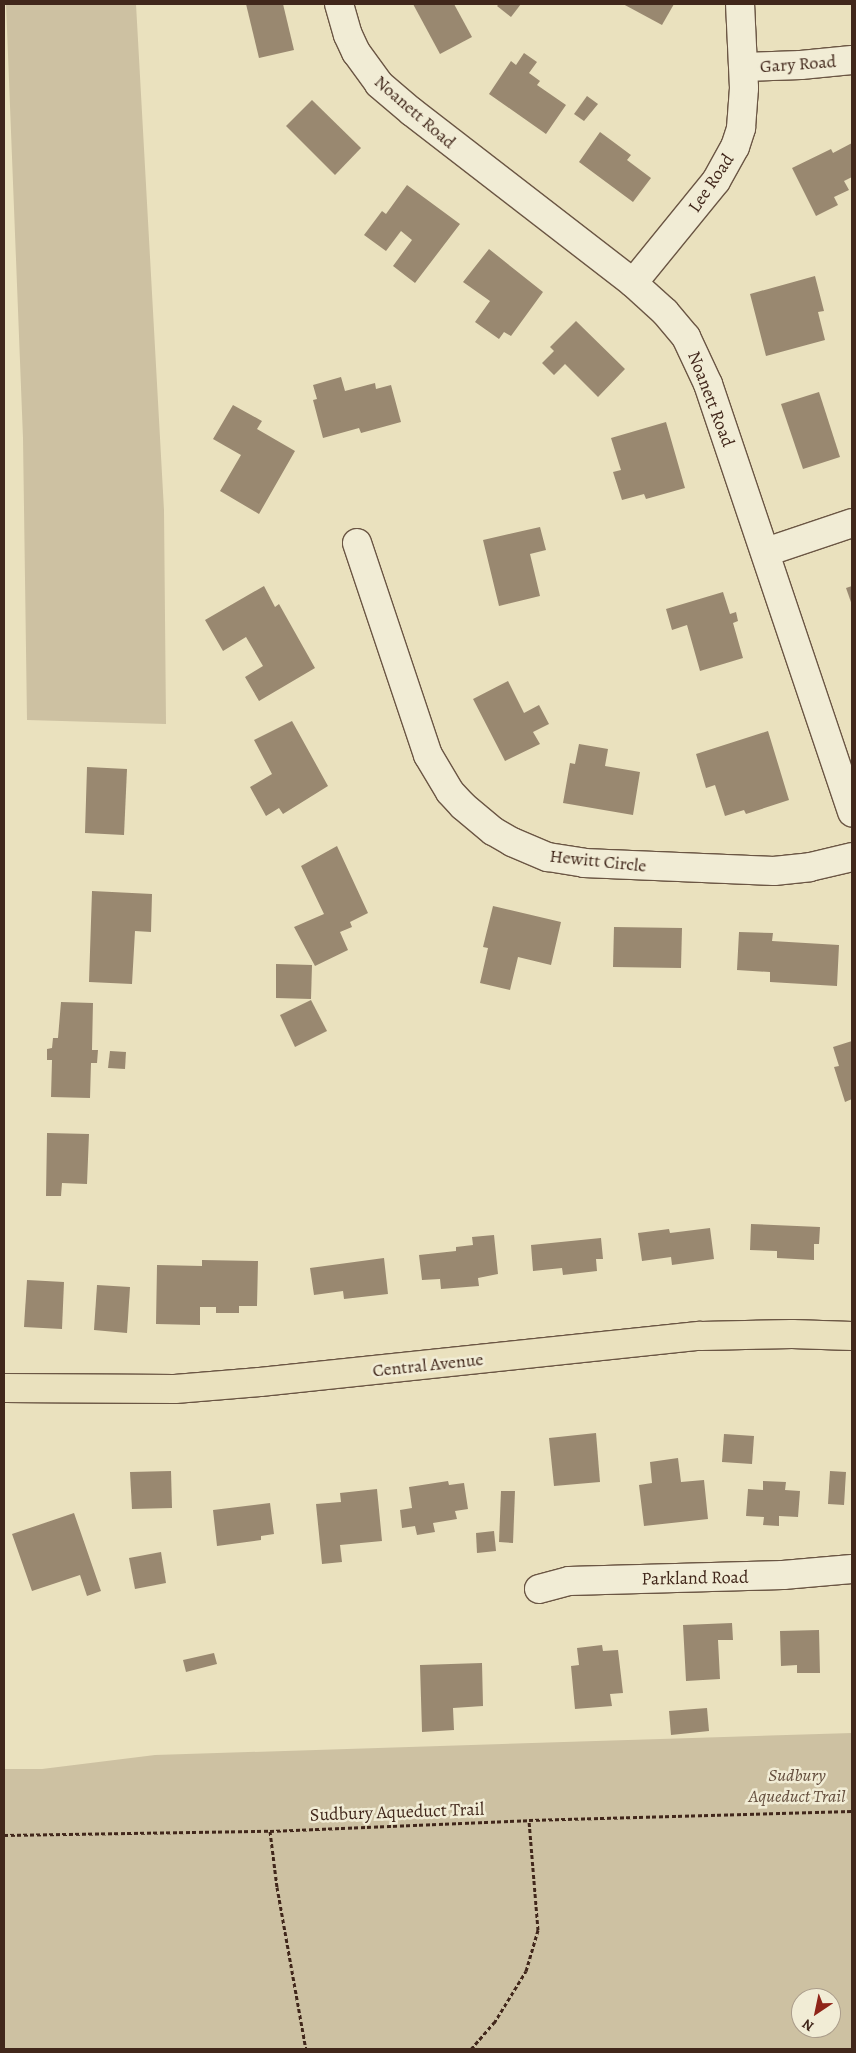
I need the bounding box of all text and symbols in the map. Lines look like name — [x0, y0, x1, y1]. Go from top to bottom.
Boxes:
street label: Gary Road — [759, 51, 837, 77]
street label: Noanett Road — [370, 71, 460, 153]
street label: Lee Road — [684, 149, 738, 217]
street label: Noanett Road — [683, 348, 739, 450]
street label: Hewitt Circle — [549, 845, 647, 877]
street label: Central Avenue — [371, 1348, 485, 1382]
street label: Parkland Road — [641, 1566, 749, 1590]
park label: Sudbury Aqueduct Trail — [749, 1765, 845, 1808]
street label: Sudbury Aqueduct Trail — [310, 1798, 484, 1826]
north arrow — [791, 1988, 841, 2038]
text: N — [798, 2014, 817, 2036]

